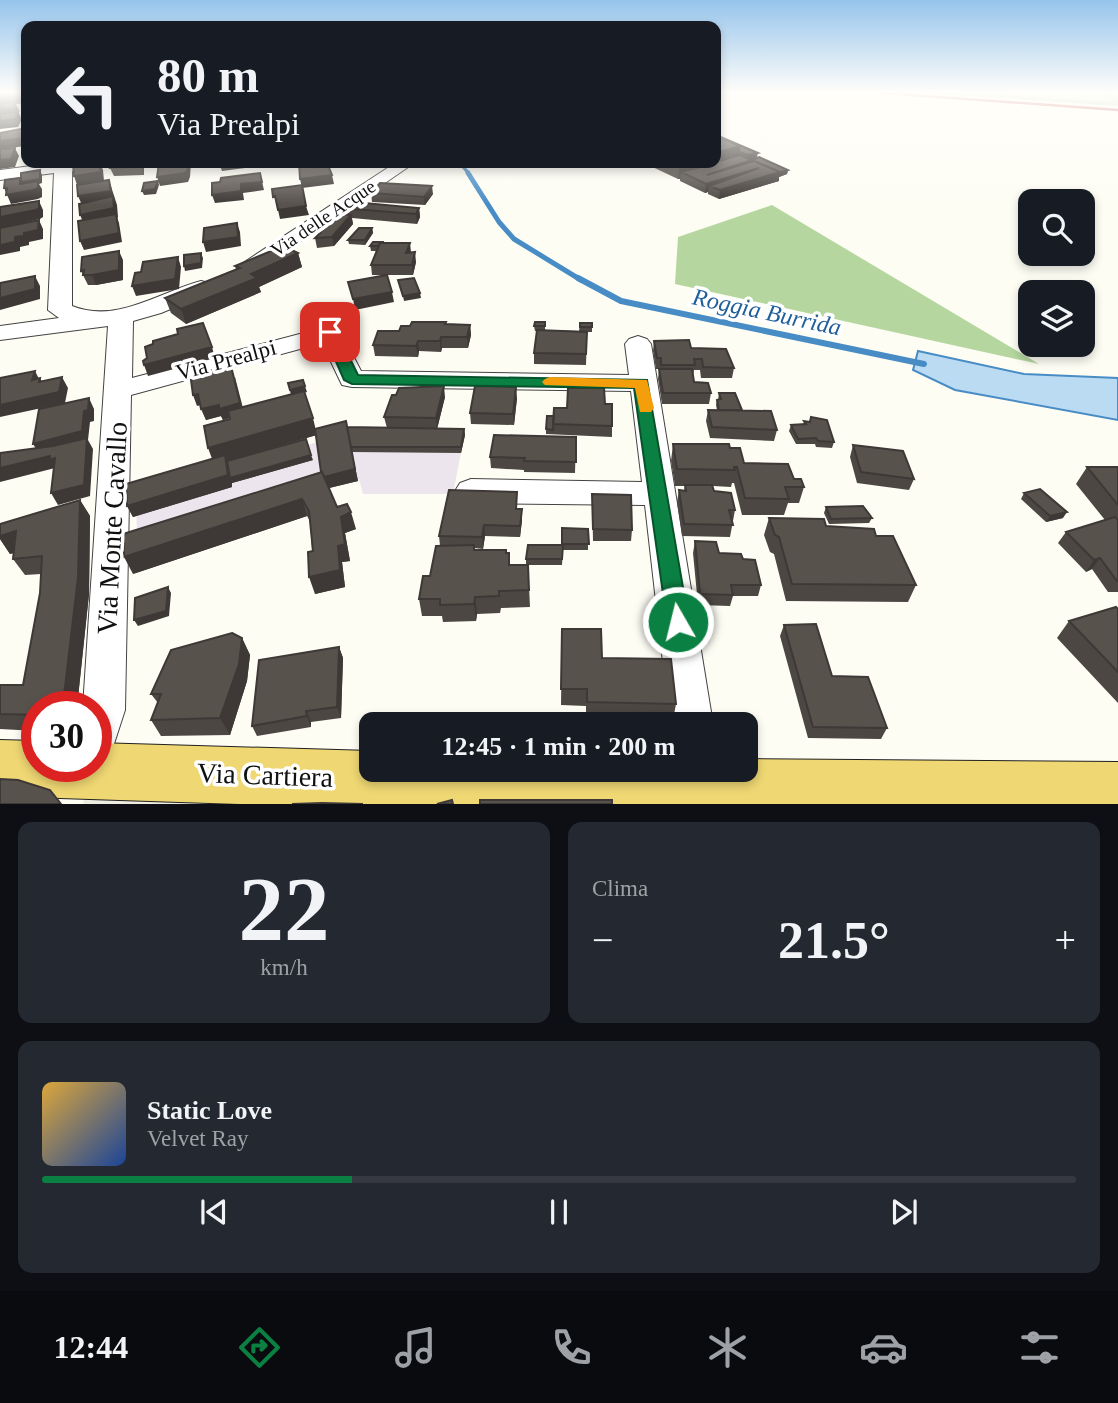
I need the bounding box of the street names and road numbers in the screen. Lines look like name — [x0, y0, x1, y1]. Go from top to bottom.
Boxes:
street label: Via delle Acque — [267, 175, 379, 261]
street label: Via Prealpi — [173, 335, 279, 385]
street label: Via Monte Cavallo — [91, 421, 133, 635]
street label: Via Cartiera — [197, 757, 334, 793]

